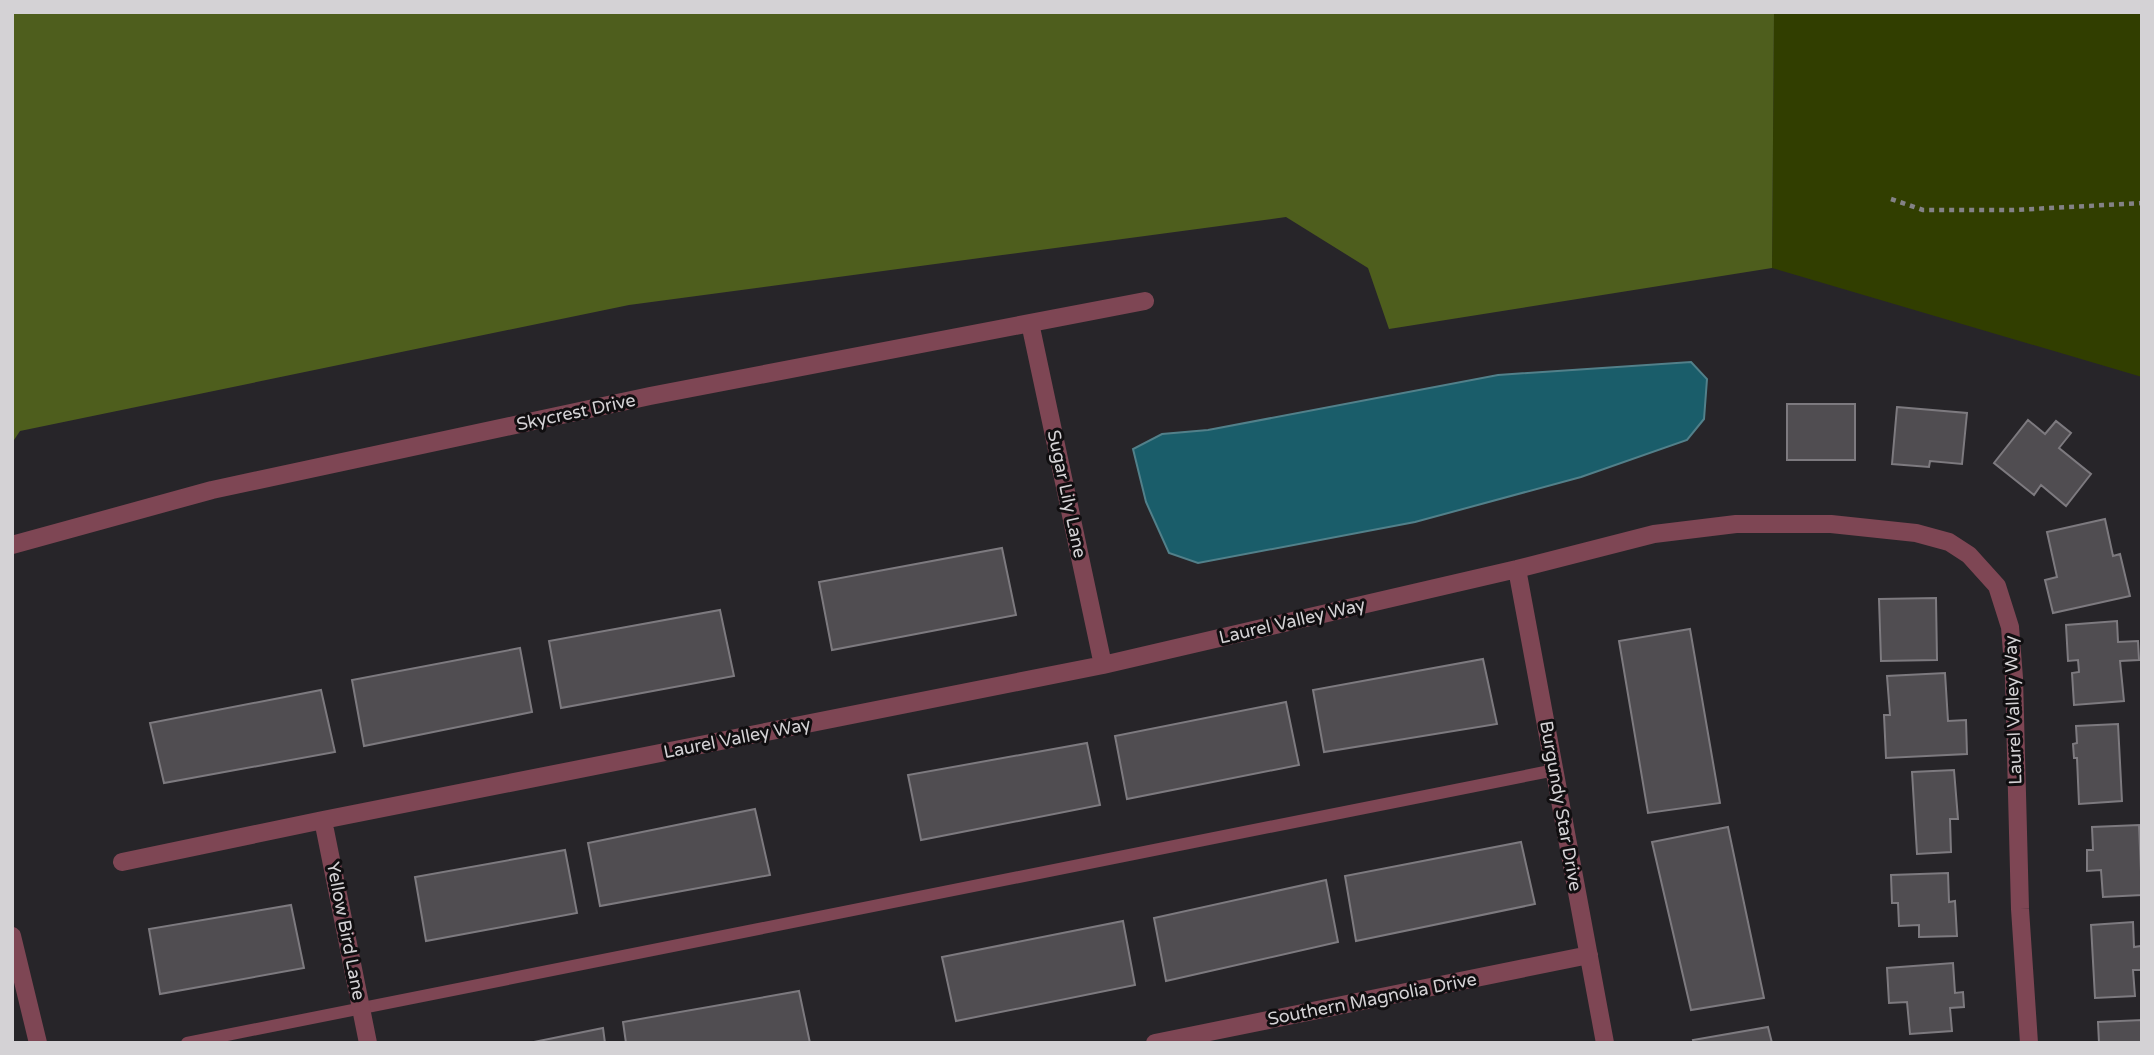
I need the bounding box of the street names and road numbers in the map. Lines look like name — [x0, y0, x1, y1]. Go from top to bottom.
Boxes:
street label: Skycrest Drive — [514, 389, 638, 435]
street label: Sugar Lily Lane — [1043, 428, 1091, 560]
street label: Laurel Valley Way — [1217, 593, 1368, 649]
street label: Laurel Valley Way — [1999, 635, 2027, 785]
street label: Laurel Valley Way — [662, 713, 813, 763]
street label: Burgundy Star Drive — [1535, 719, 1587, 893]
street label: Yellow Bird Lane — [322, 860, 370, 1002]
street label: Southern Magnolia Drive — [1266, 968, 1478, 1030]

